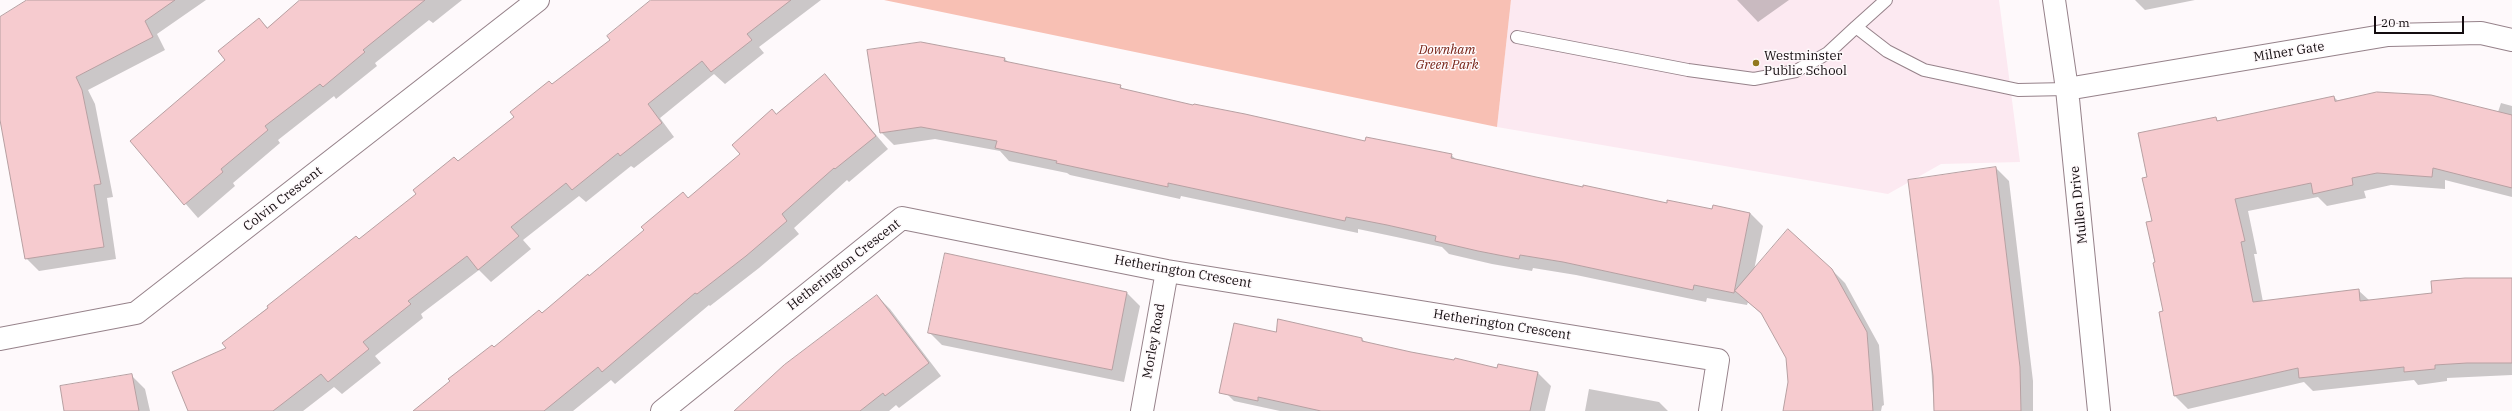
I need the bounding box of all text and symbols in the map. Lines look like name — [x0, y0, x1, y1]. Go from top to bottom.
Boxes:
scale bar — [2376, 8, 2466, 34]
text: 20 m — [2381, 15, 2410, 30]
street label: Milner Gate — [2253, 39, 2325, 65]
park label: Downham Green Park — [1415, 42, 1479, 73]
place label: Westminster Public School — [1764, 48, 1847, 79]
marker: Westminster Public School — [1751, 58, 1761, 68]
street label: Colvin Crescent — [241, 163, 325, 235]
street label: Mullen Drive — [2067, 165, 2091, 245]
street label: Hetherington Crescent — [784, 216, 904, 314]
street label: Hetherington Crescent — [1113, 252, 1253, 292]
street label: Morley Road — [1140, 302, 1168, 380]
street label: Hetherington Crescent — [1432, 306, 1572, 344]

